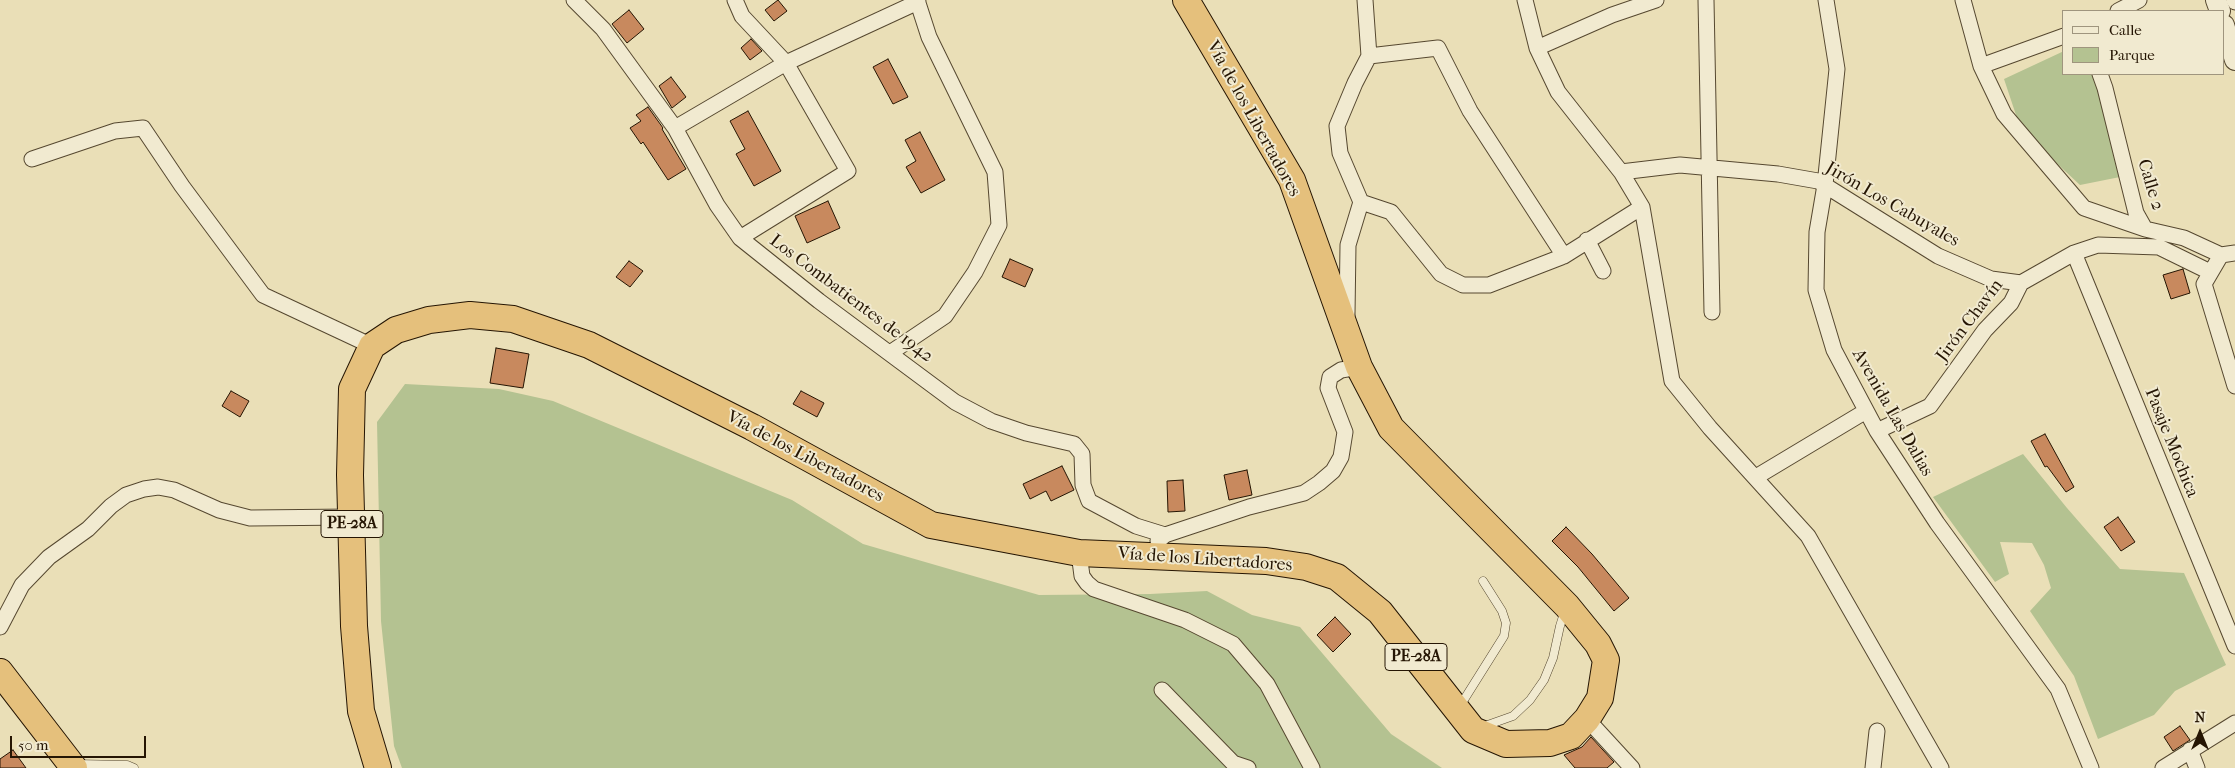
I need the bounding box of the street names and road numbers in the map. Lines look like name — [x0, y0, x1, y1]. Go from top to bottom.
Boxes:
street label: Vía de los Libertadores — [1201, 37, 1305, 201]
street label: Calle 2 — [2132, 157, 2168, 213]
street label: Jirón Los Cabuyales — [1821, 158, 1963, 252]
street label: Los Combatientes de 1942 — [765, 230, 937, 368]
street label: Jirón Chavín — [1932, 275, 2008, 367]
street label: Avenida Las Dalias — [1847, 345, 1937, 481]
street label: Pasaje Mochica — [2139, 385, 2203, 501]
street label: Vía de los Libertadores — [723, 406, 887, 508]
road number: PE-28A — [321, 510, 383, 538]
street label: Vía de los Libertadores — [1117, 543, 1293, 577]
road number: PE-28A — [1385, 644, 1447, 670]

